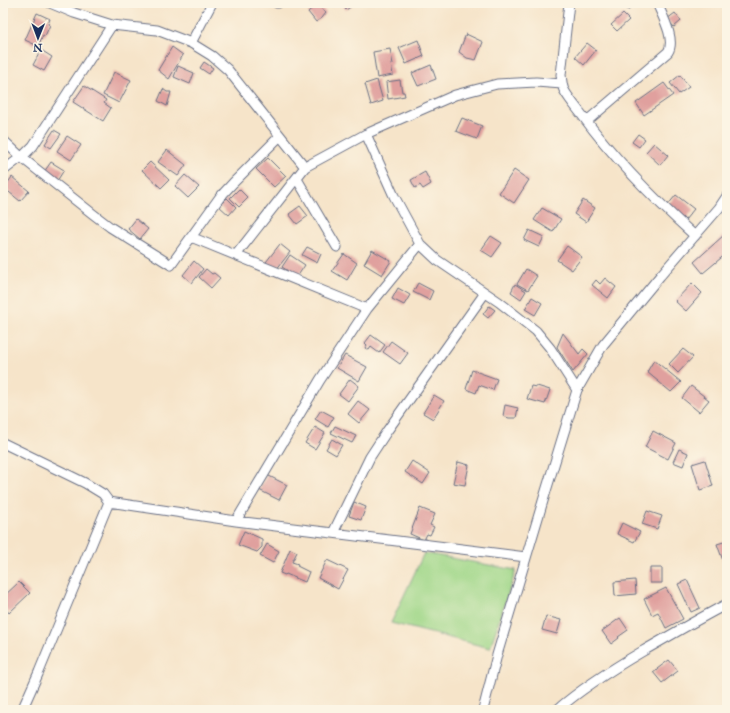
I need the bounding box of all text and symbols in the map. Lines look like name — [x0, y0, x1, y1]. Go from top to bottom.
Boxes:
north arrow — [18, 18, 58, 58]
text: N — [32, 41, 43, 54]

